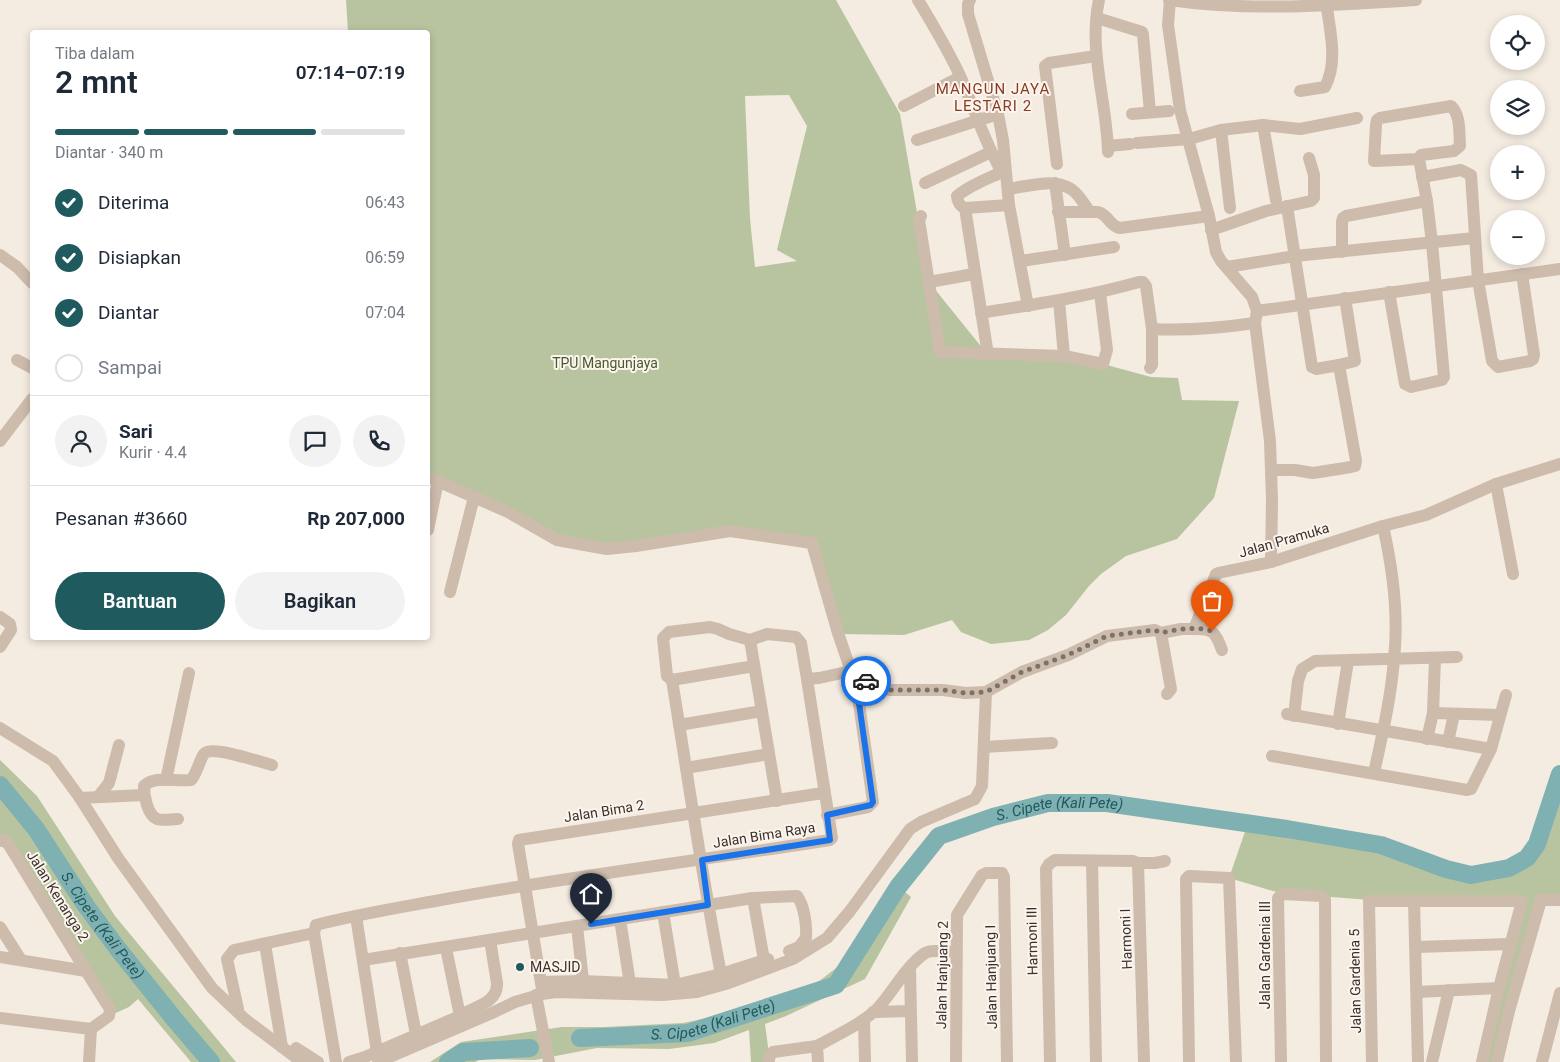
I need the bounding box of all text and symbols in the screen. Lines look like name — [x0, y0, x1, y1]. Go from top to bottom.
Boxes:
map controls — [1490, 15, 1545, 265]
button: locate — [1490, 15, 1545, 70]
text: Tiba dalam — [55, 44, 134, 63]
text: 07:14–07:19 — [296, 61, 405, 84]
text: 2 mnt — [55, 63, 138, 101]
district label: MANGUN JAYA LESTARI 2 — [936, 80, 1050, 115]
button: layers — [1490, 80, 1545, 135]
text: Diantar · 340 m — [55, 143, 163, 162]
button: + — [1490, 145, 1545, 200]
icon: check — [55, 189, 83, 217]
text: Diterima — [98, 191, 169, 214]
text: 06:43 — [365, 193, 405, 212]
button: − — [1490, 210, 1545, 265]
icon: check — [55, 244, 83, 272]
text: Disiapkan — [98, 246, 181, 269]
text: 06:59 — [365, 248, 405, 267]
icon: check — [55, 299, 83, 327]
text: Diantar — [98, 301, 159, 324]
text: 07:04 — [365, 303, 405, 322]
park label: TPU Mangunjaya — [552, 355, 658, 371]
text: Sampai — [98, 356, 162, 379]
button: person — [55, 415, 107, 467]
button: chat — [289, 415, 341, 467]
button: phone — [353, 415, 405, 467]
text: Sari — [119, 420, 153, 443]
text: Kurir · 4.4 — [119, 443, 187, 462]
text: Pesanan #3660 — [55, 507, 188, 530]
text: Rp 207,000 — [307, 507, 405, 530]
street label: Jalan Pramuka — [1237, 519, 1331, 561]
button: Bantuan — [55, 572, 225, 630]
button: Bagikan — [235, 572, 405, 630]
pin — [1191, 580, 1233, 631]
icon: bag — [1198, 587, 1226, 615]
courier — [841, 656, 891, 706]
icon: car — [852, 667, 880, 695]
water label: S. Cipete (Kali Pete) — [994, 794, 1124, 825]
street label: Jalan Bima 2 — [563, 797, 645, 825]
street label: Jalan Bima Raya — [712, 819, 816, 851]
street label: Jalan Kenanga 2 — [24, 848, 92, 944]
water label: S. Cipete (Kali Pete) — [57, 868, 148, 983]
pin — [570, 873, 612, 924]
icon: home — [577, 880, 605, 908]
street label: Jalan Gardenia III — [1257, 901, 1273, 1009]
street label: Harmoni III — [1023, 907, 1041, 975]
street label: Harmoni I — [1117, 908, 1135, 970]
street label: Jalan Hanjuang 2 — [933, 920, 951, 1029]
street label: Jalan Hanjuang I — [982, 925, 1000, 1029]
street label: Jalan Gardenia 5 — [1346, 928, 1364, 1034]
place label: MASJID — [530, 959, 581, 975]
marker: MASJID — [514, 961, 526, 973]
water label: S. Cipete (Kali Pete) — [650, 996, 777, 1044]

